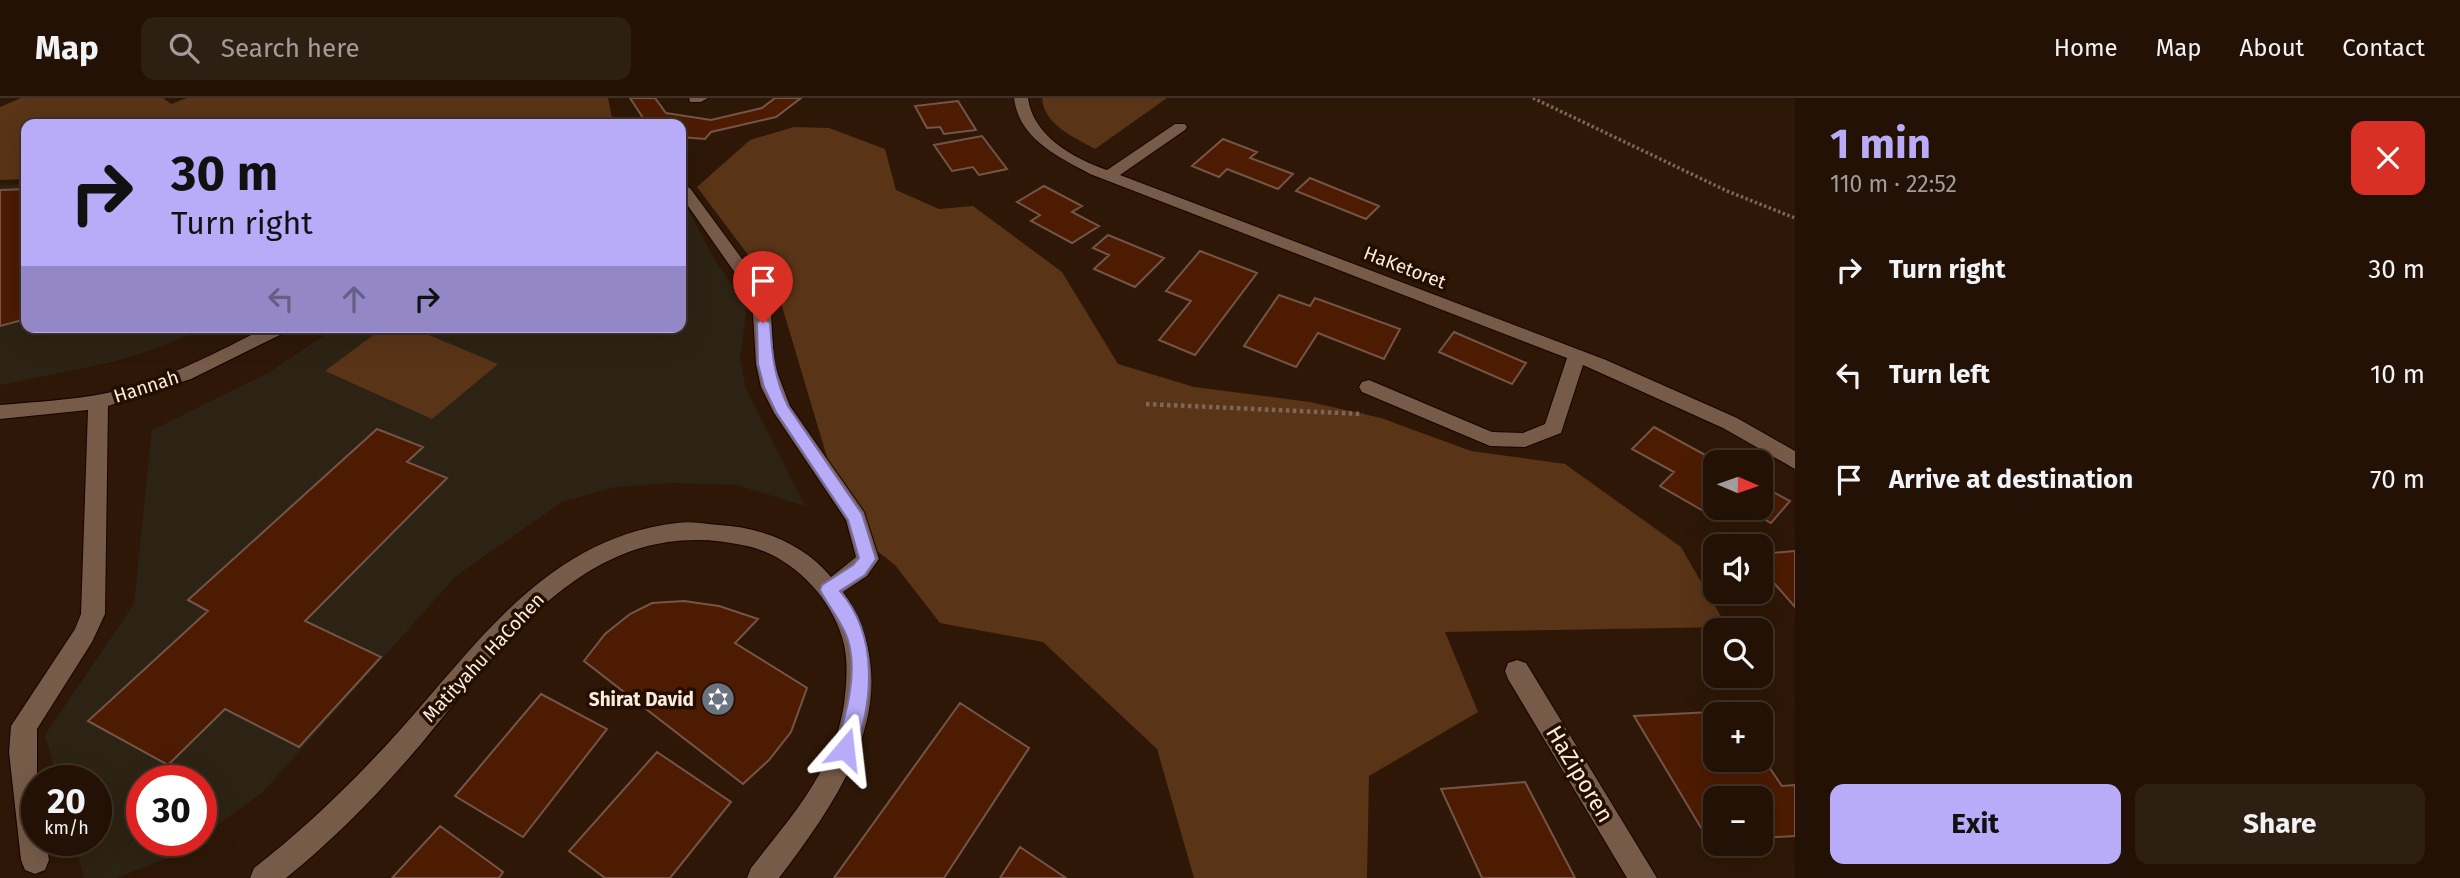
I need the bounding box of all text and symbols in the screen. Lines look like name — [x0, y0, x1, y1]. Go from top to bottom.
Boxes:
search box — [141, 17, 631, 80]
text: Map — [35, 28, 99, 68]
icon: search — [165, 29, 203, 67]
text: Search here — [221, 33, 360, 64]
text: Home — [2054, 34, 2118, 62]
text: Map — [2156, 34, 2202, 62]
text: About — [2240, 34, 2304, 62]
text: Contact — [2342, 34, 2425, 62]
text: 1 min — [1830, 119, 1931, 169]
button: close — [2351, 121, 2425, 195]
text: 30 m — [171, 144, 278, 203]
icon: right — [56, 147, 147, 238]
text: 110 m · 22:52 — [1830, 170, 1957, 198]
text: Turn right — [171, 204, 313, 242]
street label: HaKetoret — [1360, 241, 1449, 294]
pin — [733, 251, 793, 323]
icon: right — [1830, 251, 1868, 289]
text: Turn right — [1889, 254, 2006, 285]
text: 30 m — [2368, 254, 2425, 285]
icon: arrive — [744, 262, 782, 300]
icon: left — [262, 280, 300, 318]
icon: ahead — [335, 280, 373, 318]
icon: right — [408, 280, 446, 318]
icon: left — [1830, 356, 1868, 394]
text: Turn left — [1889, 359, 1990, 390]
text: 10 m — [2370, 359, 2425, 390]
street label: Hannah — [111, 365, 182, 408]
north arrow — [1703, 450, 1773, 520]
map controls — [1703, 450, 1773, 856]
icon: arrive — [1830, 461, 1868, 499]
text: Arrive at destination — [1889, 464, 2133, 495]
text: 70 m — [2370, 464, 2425, 495]
button: sound — [1703, 534, 1773, 604]
street label: Matityahu HaCohen — [418, 588, 549, 727]
button: search — [1703, 618, 1773, 688]
synagogue icon: Shirat David — [699, 680, 737, 718]
place label: Shirat David — [589, 688, 694, 711]
button: + — [1703, 702, 1773, 772]
position arrow — [808, 712, 882, 786]
street label: HaZiporen — [1540, 721, 1620, 827]
speed limit sign: 30 — [126, 765, 217, 856]
text: 20 — [47, 780, 86, 822]
button: Exit — [1830, 784, 2121, 864]
button: Share — [2135, 784, 2425, 864]
button: − — [1703, 786, 1773, 856]
text: km/h — [44, 817, 89, 839]

